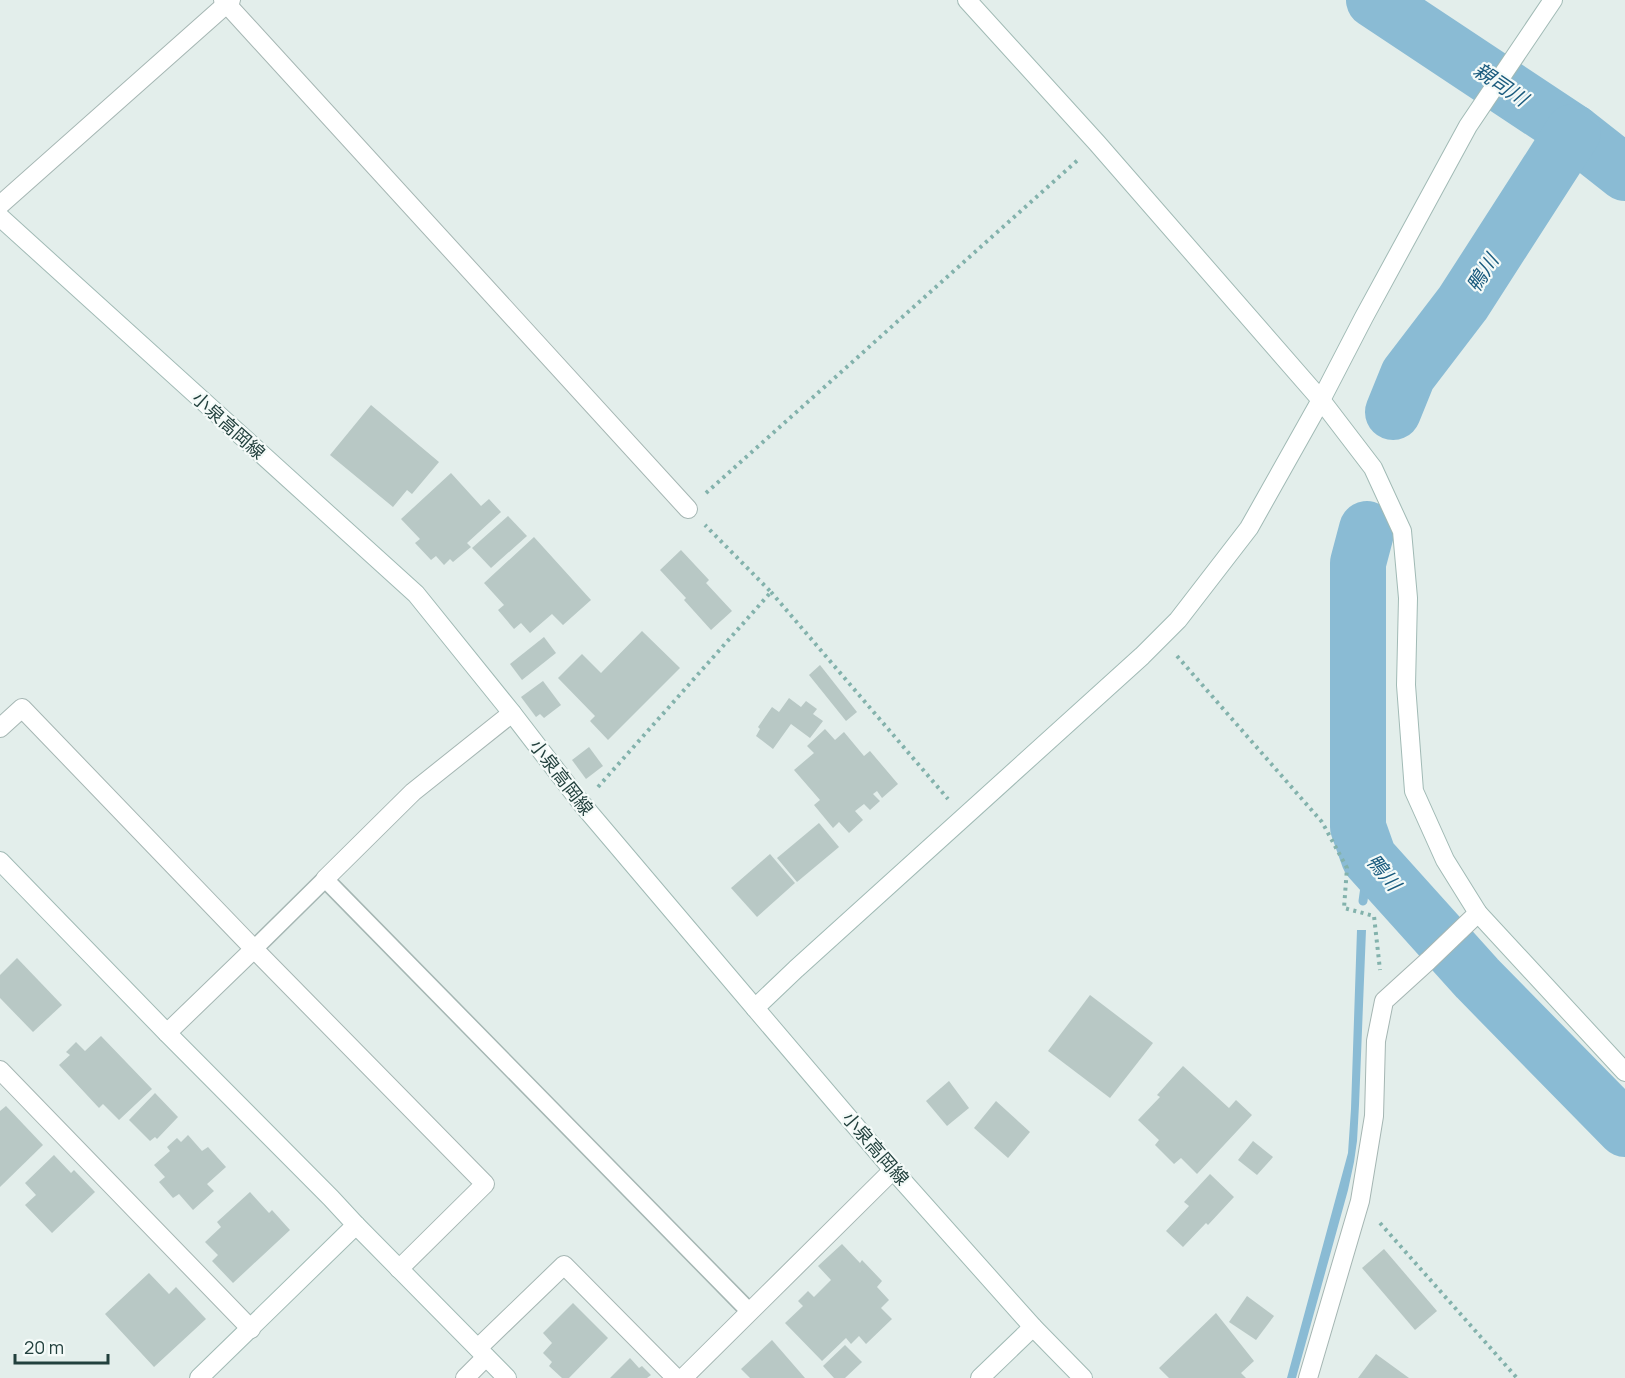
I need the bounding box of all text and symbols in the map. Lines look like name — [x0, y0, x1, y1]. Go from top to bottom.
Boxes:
water label: 親司川 — [1469, 56, 1535, 113]
water label: 鴨川 — [1460, 247, 1505, 297]
street label: 小泉高岡線 — [188, 386, 270, 464]
street label: 小泉高岡線 — [525, 734, 599, 820]
water label: 鴨川 — [1361, 848, 1408, 898]
street label: 小泉高岡線 — [837, 1106, 915, 1190]
scale bar — [15, 1327, 108, 1365]
text: 20 m — [24, 1335, 64, 1359]

